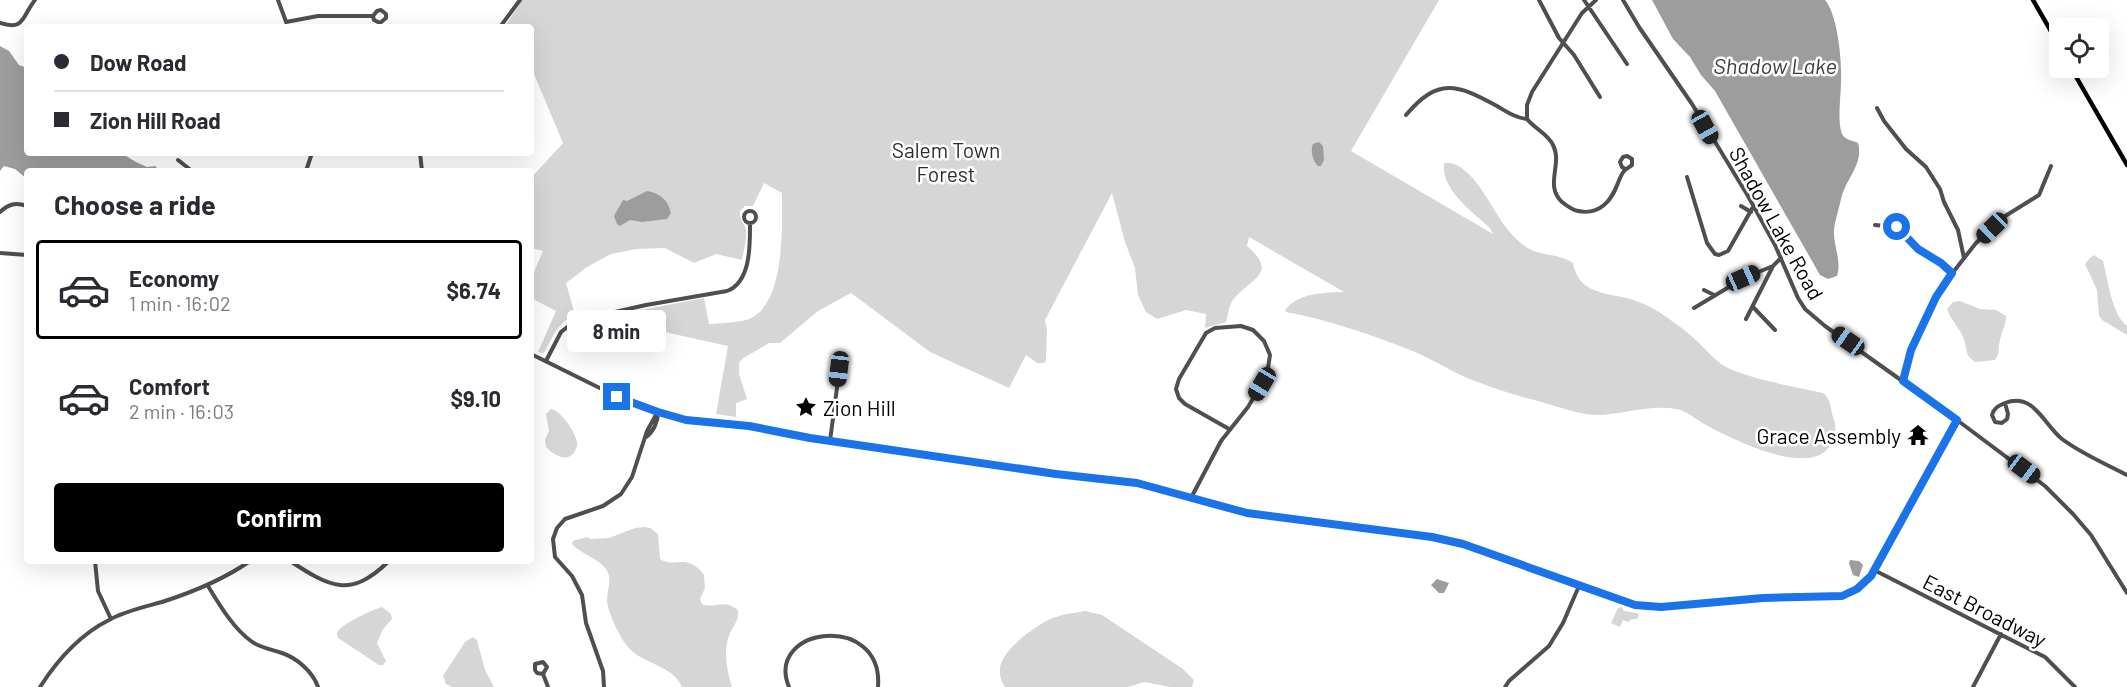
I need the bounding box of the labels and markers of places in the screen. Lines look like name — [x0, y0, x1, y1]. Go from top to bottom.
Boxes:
place icon: Zion Hill — [794, 395, 818, 419]
place label: Zion Hill — [823, 395, 896, 420]
place label: Grace Assembly — [1756, 423, 1901, 448]
temple icon: Grace Assembly — [1906, 423, 1930, 447]

